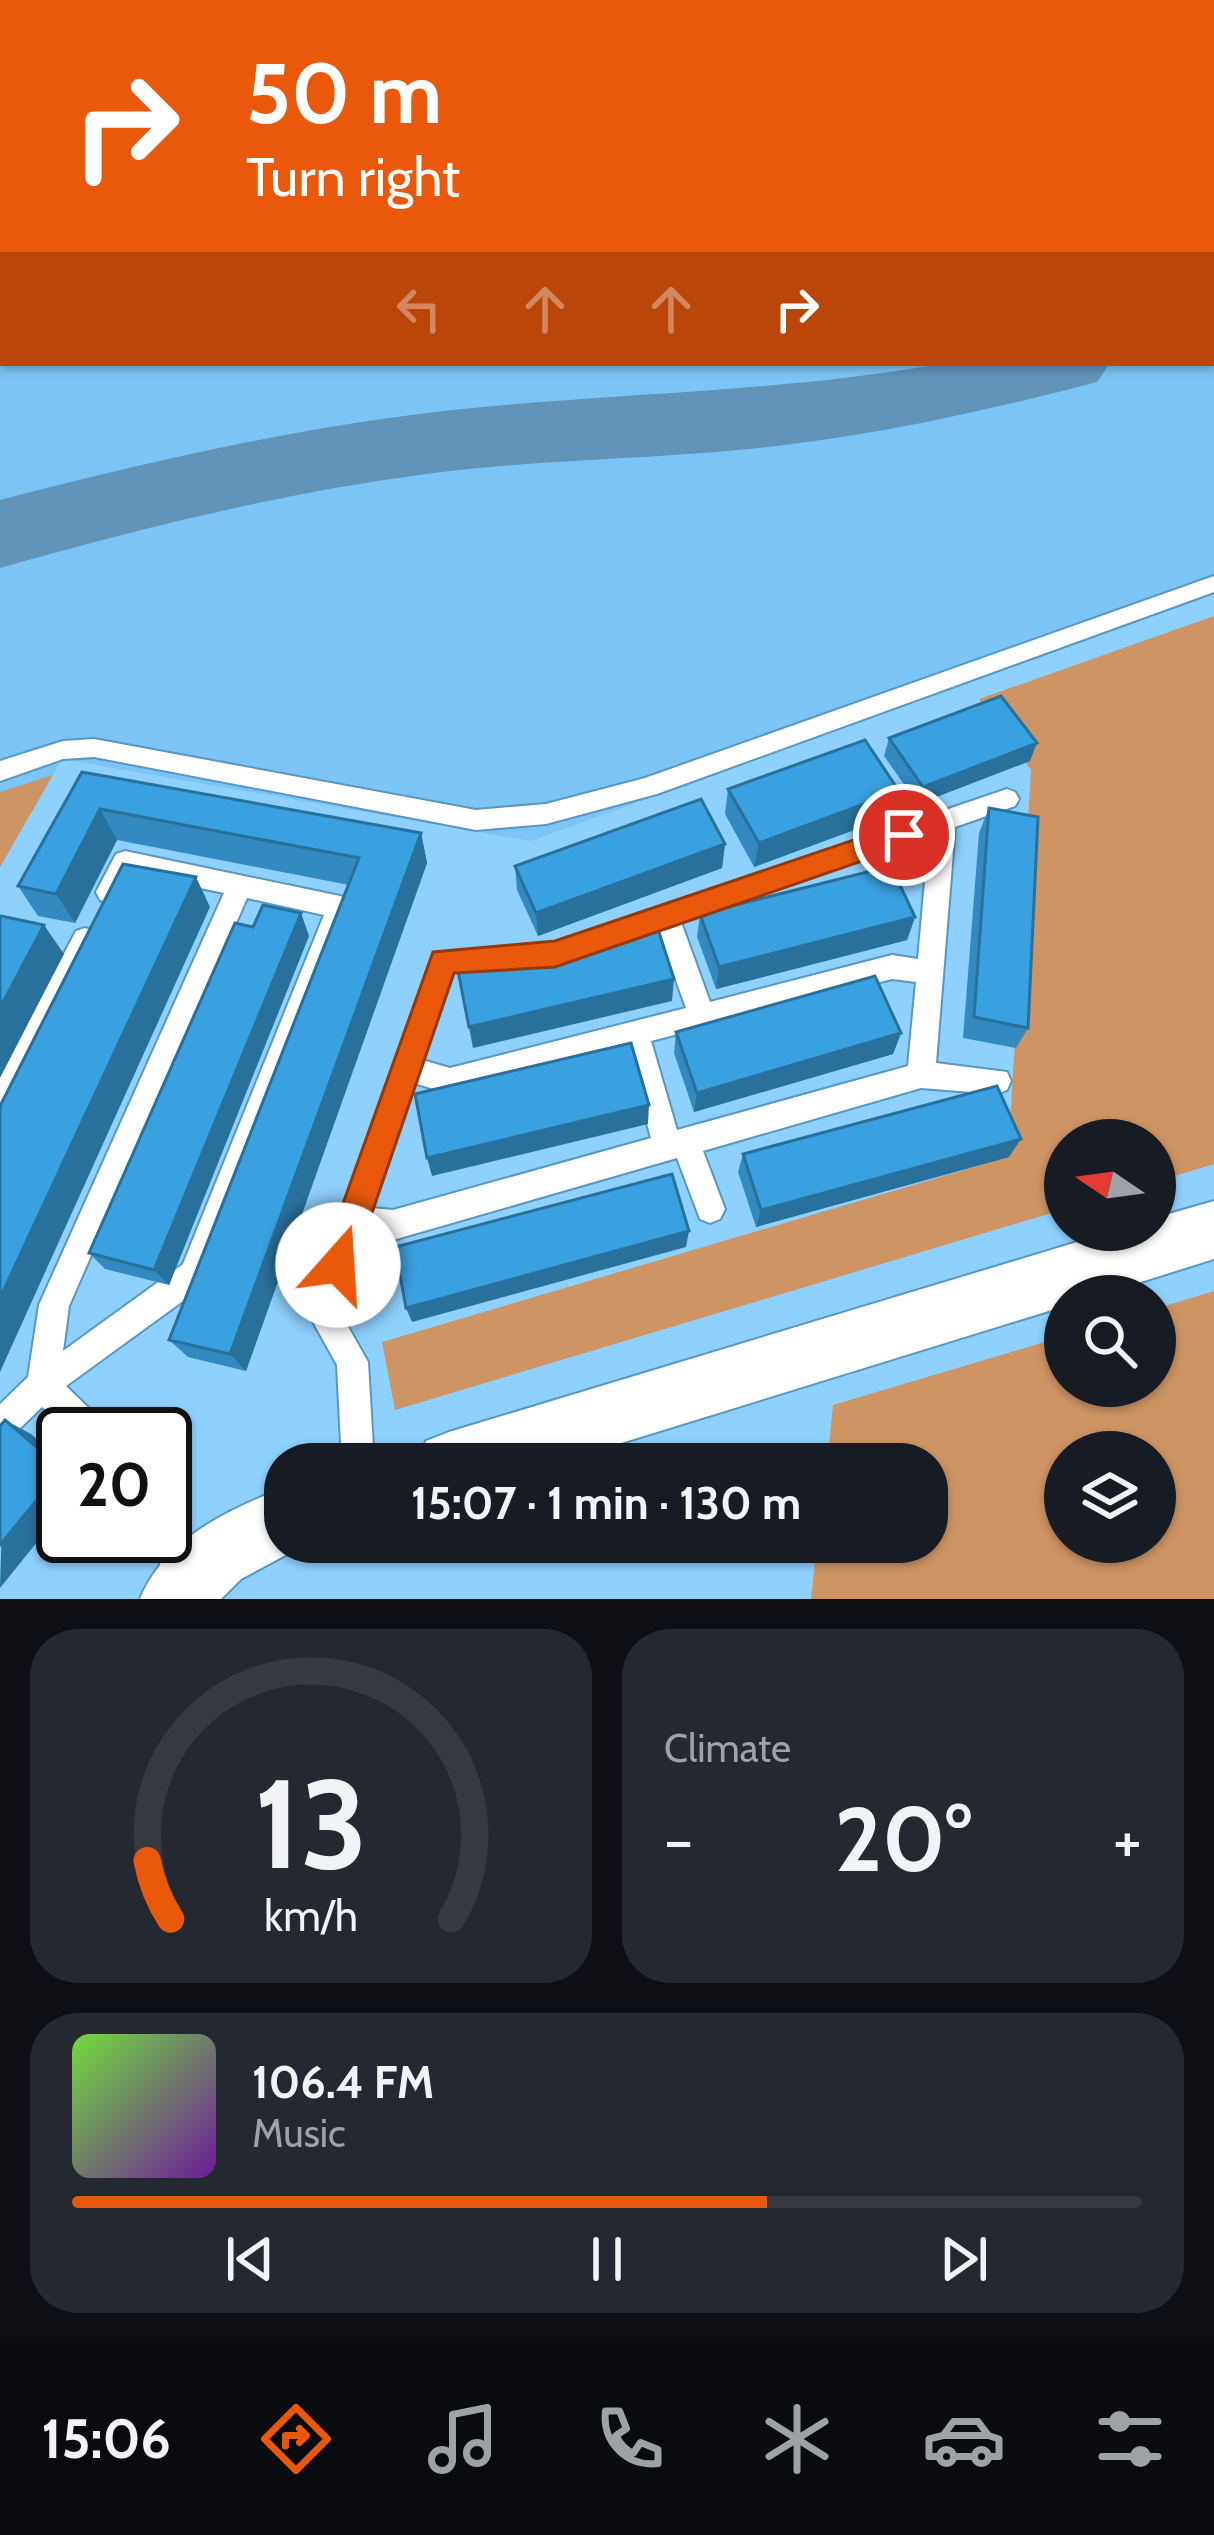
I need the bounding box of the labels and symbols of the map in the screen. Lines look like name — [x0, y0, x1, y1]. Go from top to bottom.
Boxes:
pin — [853, 784, 955, 886]
north arrow — [1044, 1119, 1176, 1251]
position arrow — [275, 1202, 401, 1328]
speed limit sign: 20 — [36, 1407, 192, 1563]

